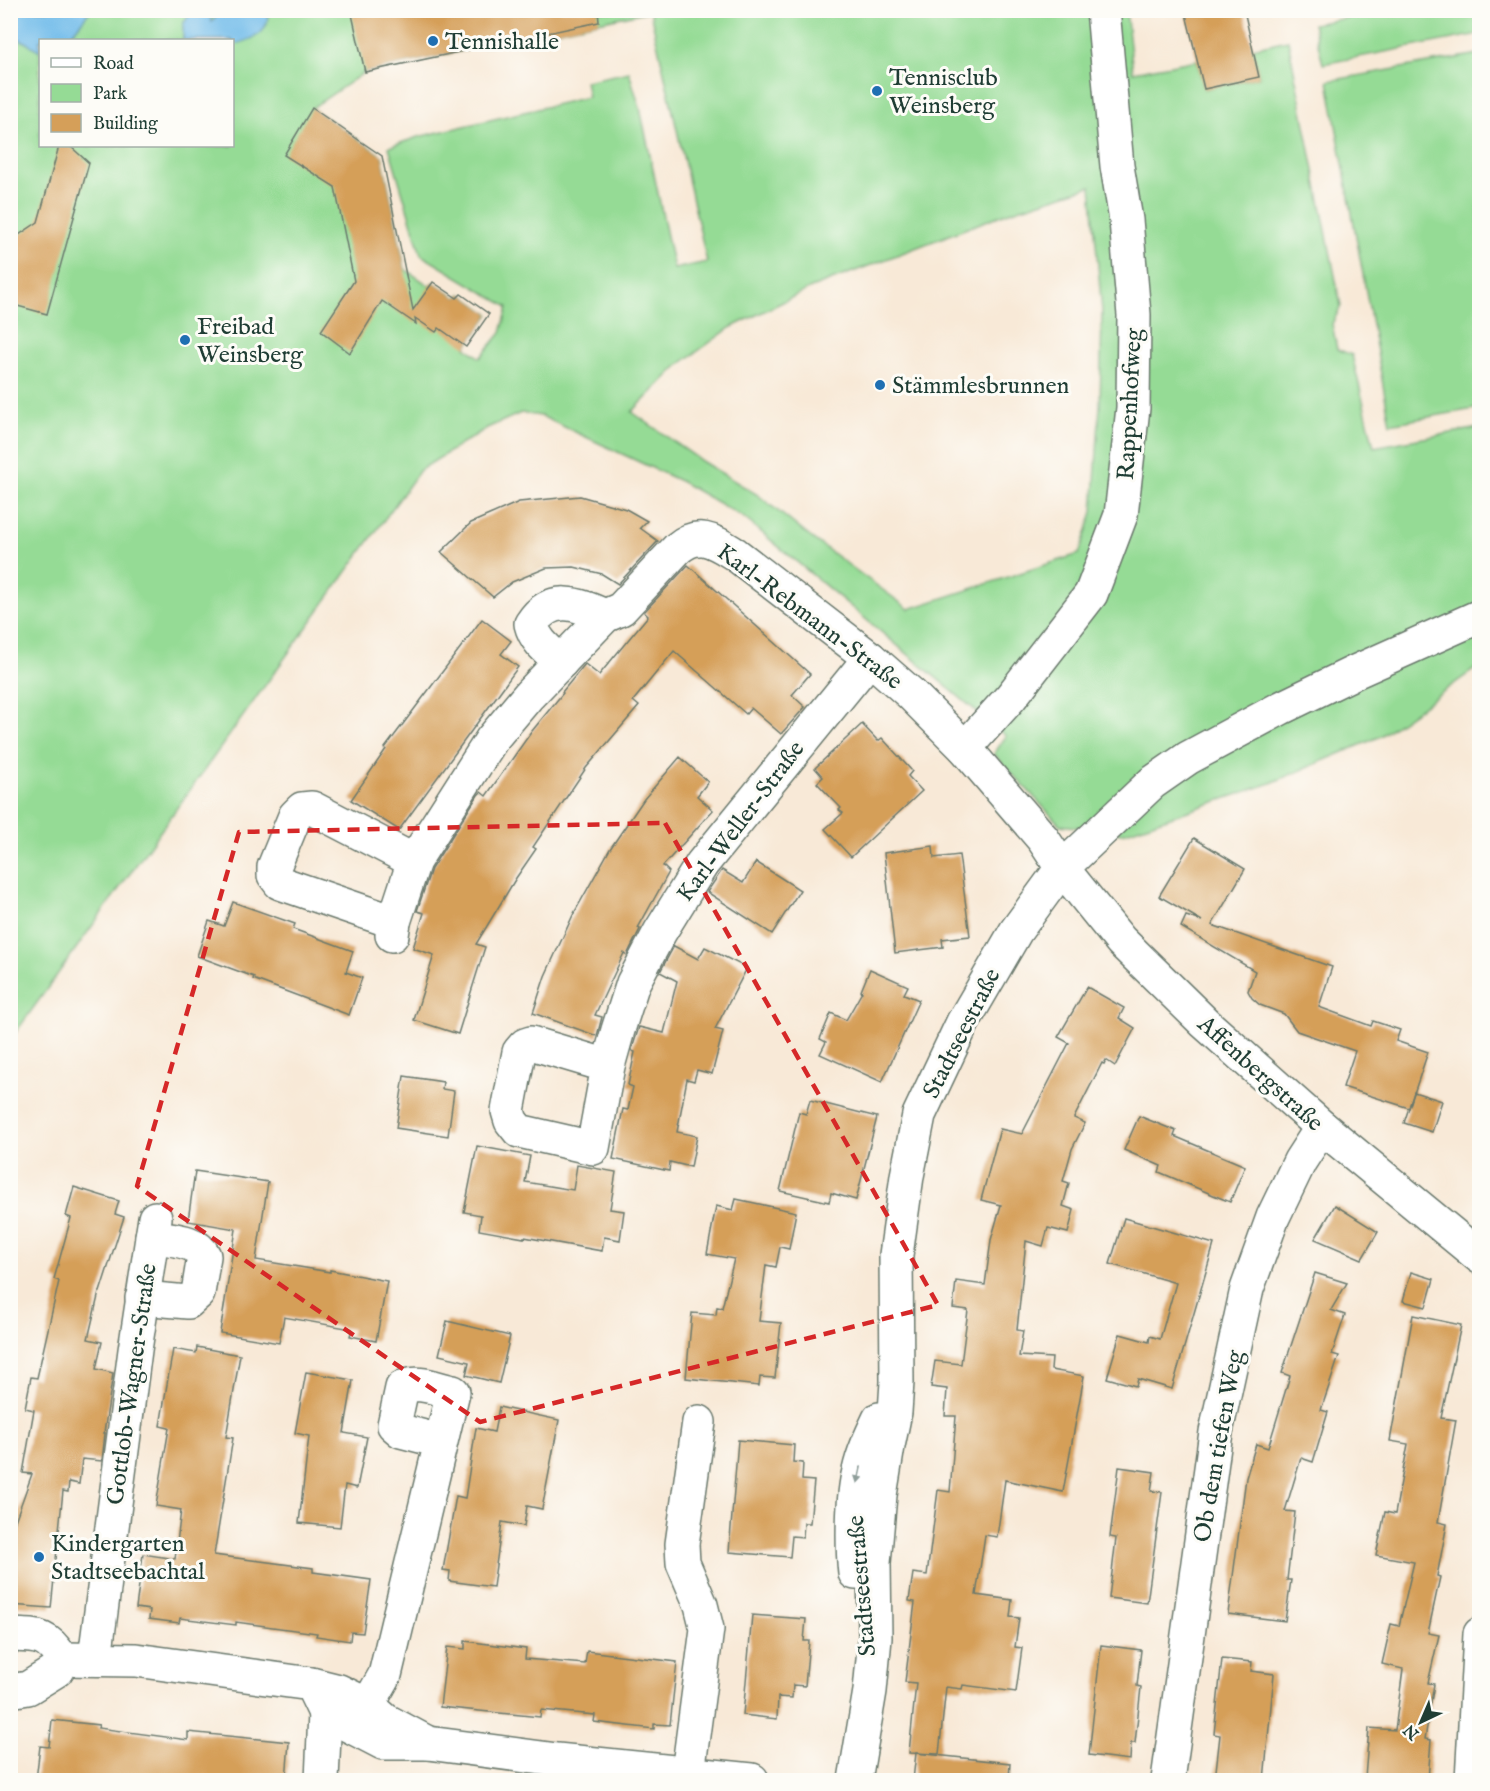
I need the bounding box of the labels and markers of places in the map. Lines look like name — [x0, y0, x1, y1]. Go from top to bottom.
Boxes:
place label: Tennishalle — [445, 27, 559, 58]
marker: Tennishalle — [426, 34, 440, 48]
place label: Tennisclub Weinsberg — [889, 63, 998, 122]
marker: Tennisclub Weinsberg — [870, 84, 884, 98]
place label: Freibad Weinsberg — [197, 312, 304, 371]
marker: Freibad Weinsberg — [178, 333, 192, 347]
place label: Stämmlesbrunnen — [892, 371, 1069, 402]
marker: Stämmlesbrunnen — [873, 378, 887, 392]
place label: Kindergarten Stadtseebachtal — [51, 1529, 205, 1588]
marker: Kindergarten Stadtseebachtal — [32, 1550, 46, 1564]

